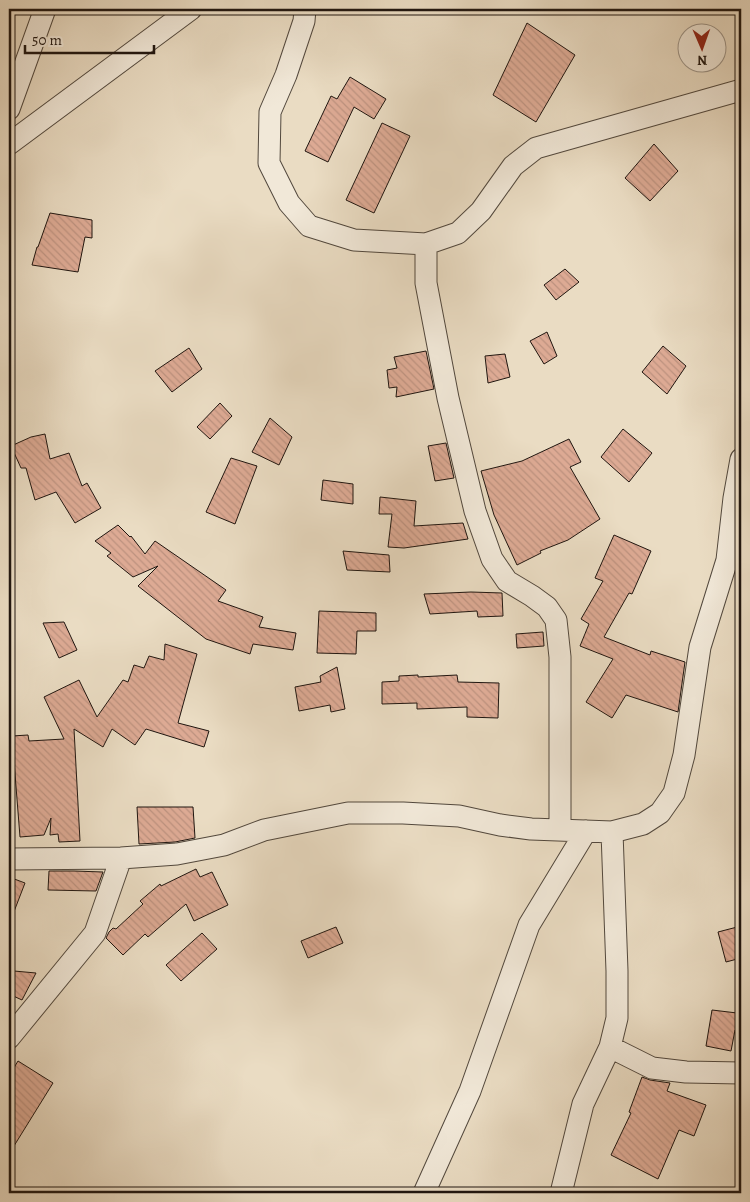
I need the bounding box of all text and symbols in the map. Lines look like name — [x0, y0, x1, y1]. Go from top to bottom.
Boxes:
scale bar — [25, 22, 154, 54]
north arrow — [678, 22, 728, 72]
text: 50 m — [32, 30, 62, 50]
text: N — [697, 51, 708, 70]

